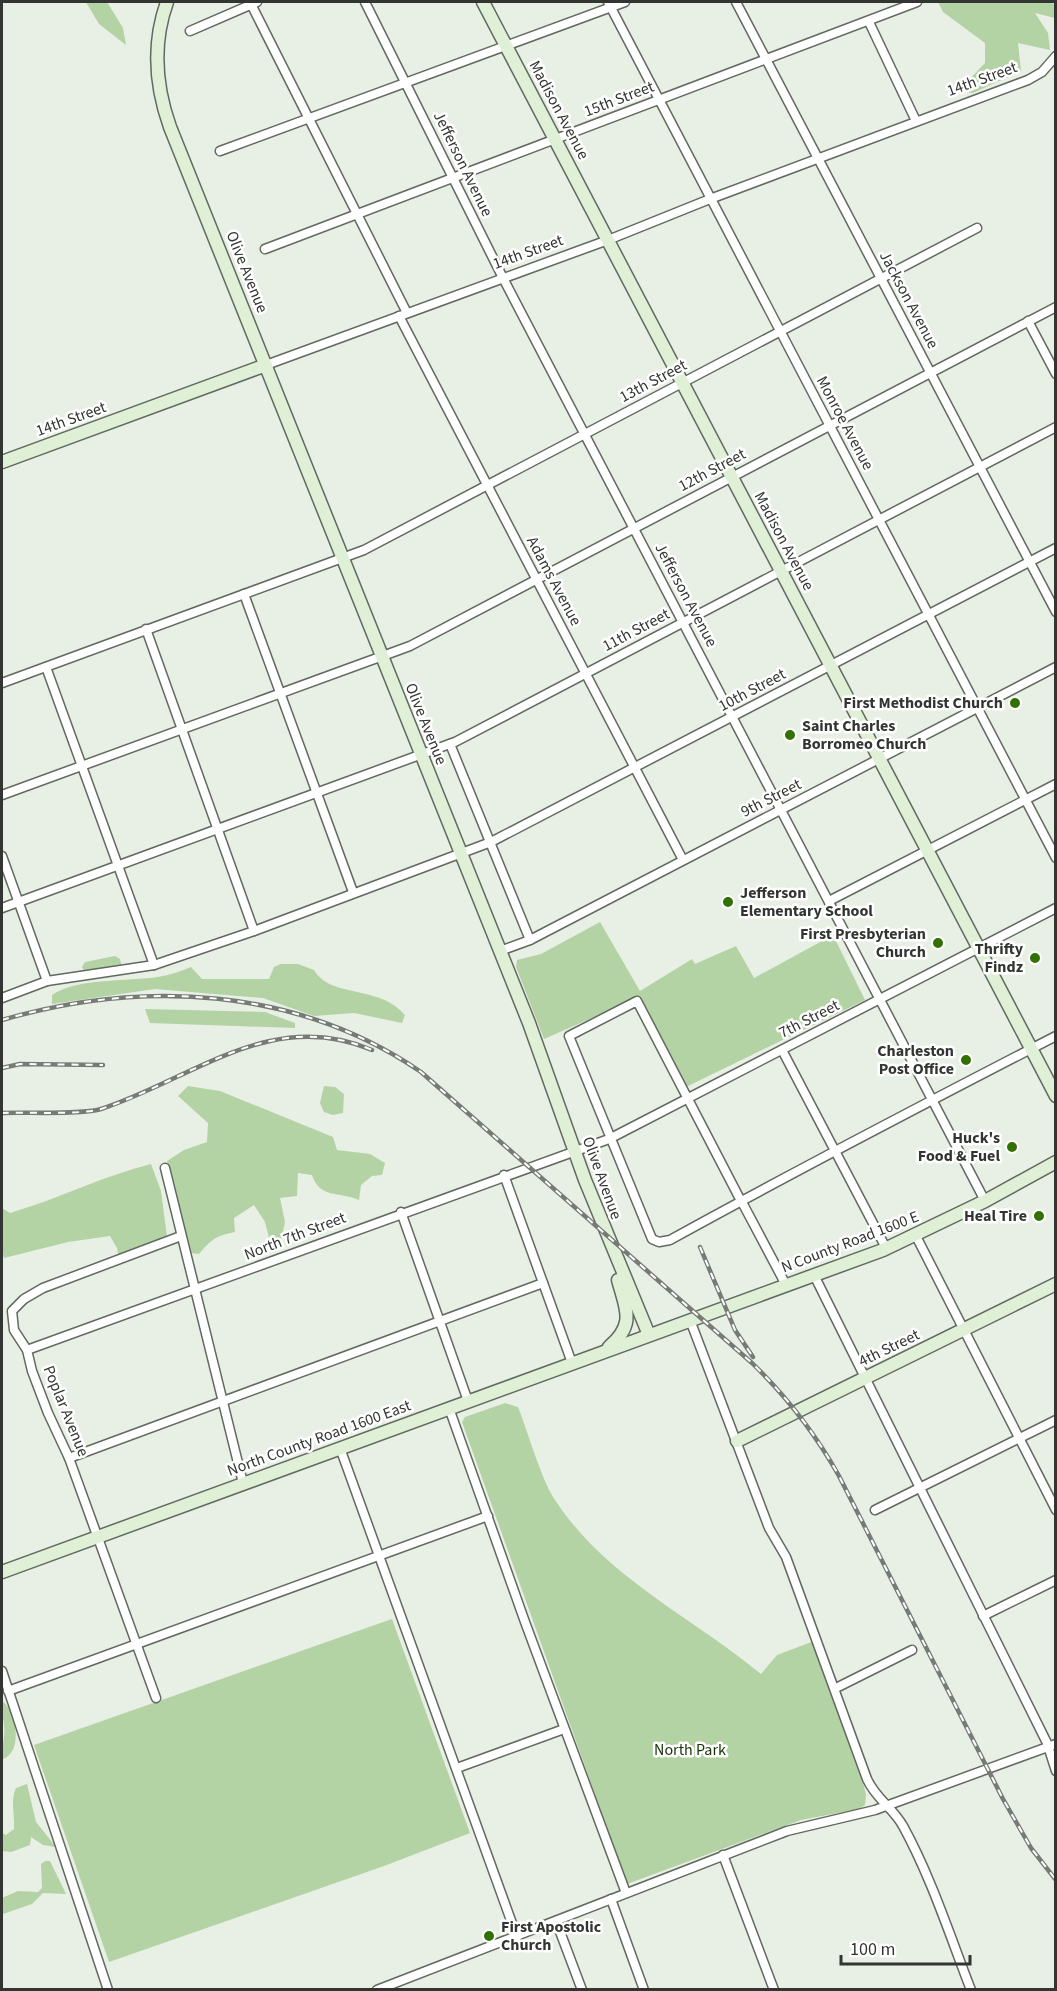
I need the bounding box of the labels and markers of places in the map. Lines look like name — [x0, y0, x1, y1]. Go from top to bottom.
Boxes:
place label: First Methodist Church — [843, 692, 1003, 714]
marker: First Methodist Church — [1008, 696, 1022, 710]
place label: Saint Charles Borromeo Church — [802, 715, 926, 755]
marker: Saint Charles Borromeo Church — [783, 728, 797, 742]
place label: Jefferson Elementary School — [740, 882, 873, 922]
marker: Jefferson Elementary School — [721, 895, 735, 909]
place label: First Presbyterian Church — [800, 923, 926, 963]
marker: First Presbyterian Church — [931, 936, 945, 950]
place label: Thrifty Findz — [975, 938, 1024, 978]
marker: Thrifty Findz — [1028, 951, 1042, 965]
place label: Charleston Post Office — [877, 1040, 954, 1080]
marker: Charleston Post Office — [959, 1053, 973, 1067]
place label: Huck's Food & Fuel — [918, 1127, 1000, 1167]
marker: Huck's Food & Fuel — [1005, 1140, 1019, 1154]
place label: Heal Tire — [964, 1205, 1027, 1227]
marker: Heal Tire — [1032, 1209, 1046, 1223]
place label: First Apostolic Church — [501, 1916, 602, 1956]
marker: First Apostolic Church — [482, 1929, 496, 1943]

